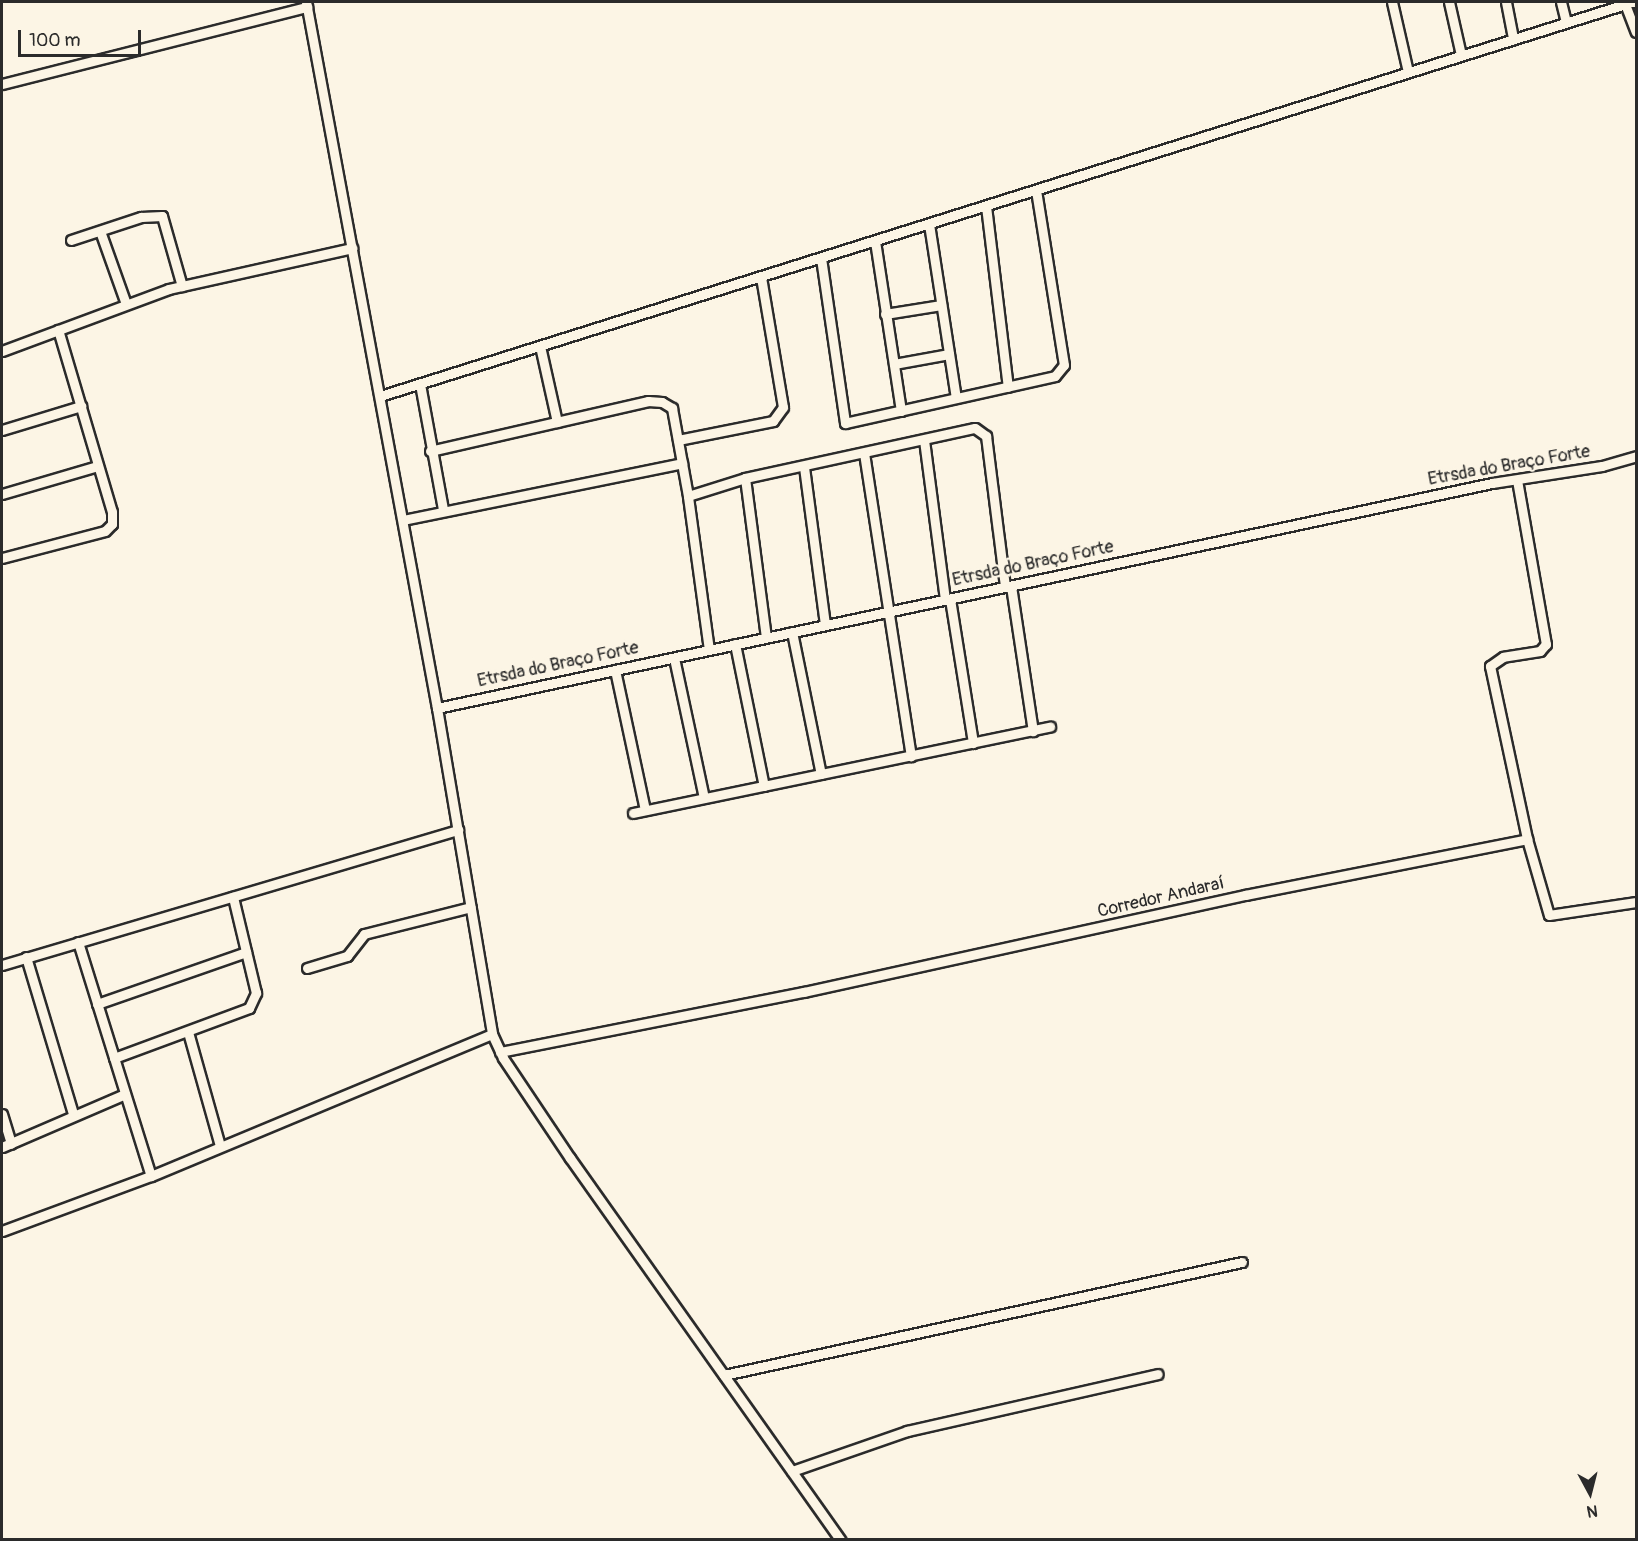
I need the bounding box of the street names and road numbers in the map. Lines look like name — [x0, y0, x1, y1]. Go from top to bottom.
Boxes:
street label: Etrsda do Braço Forte — [1426, 441, 1592, 491]
street label: Etrsda do Braço Forte — [950, 536, 1116, 592]
street label: Etrsda do Braço Forte — [475, 637, 641, 693]
street label: Corredor Andaraí — [1095, 873, 1227, 923]

